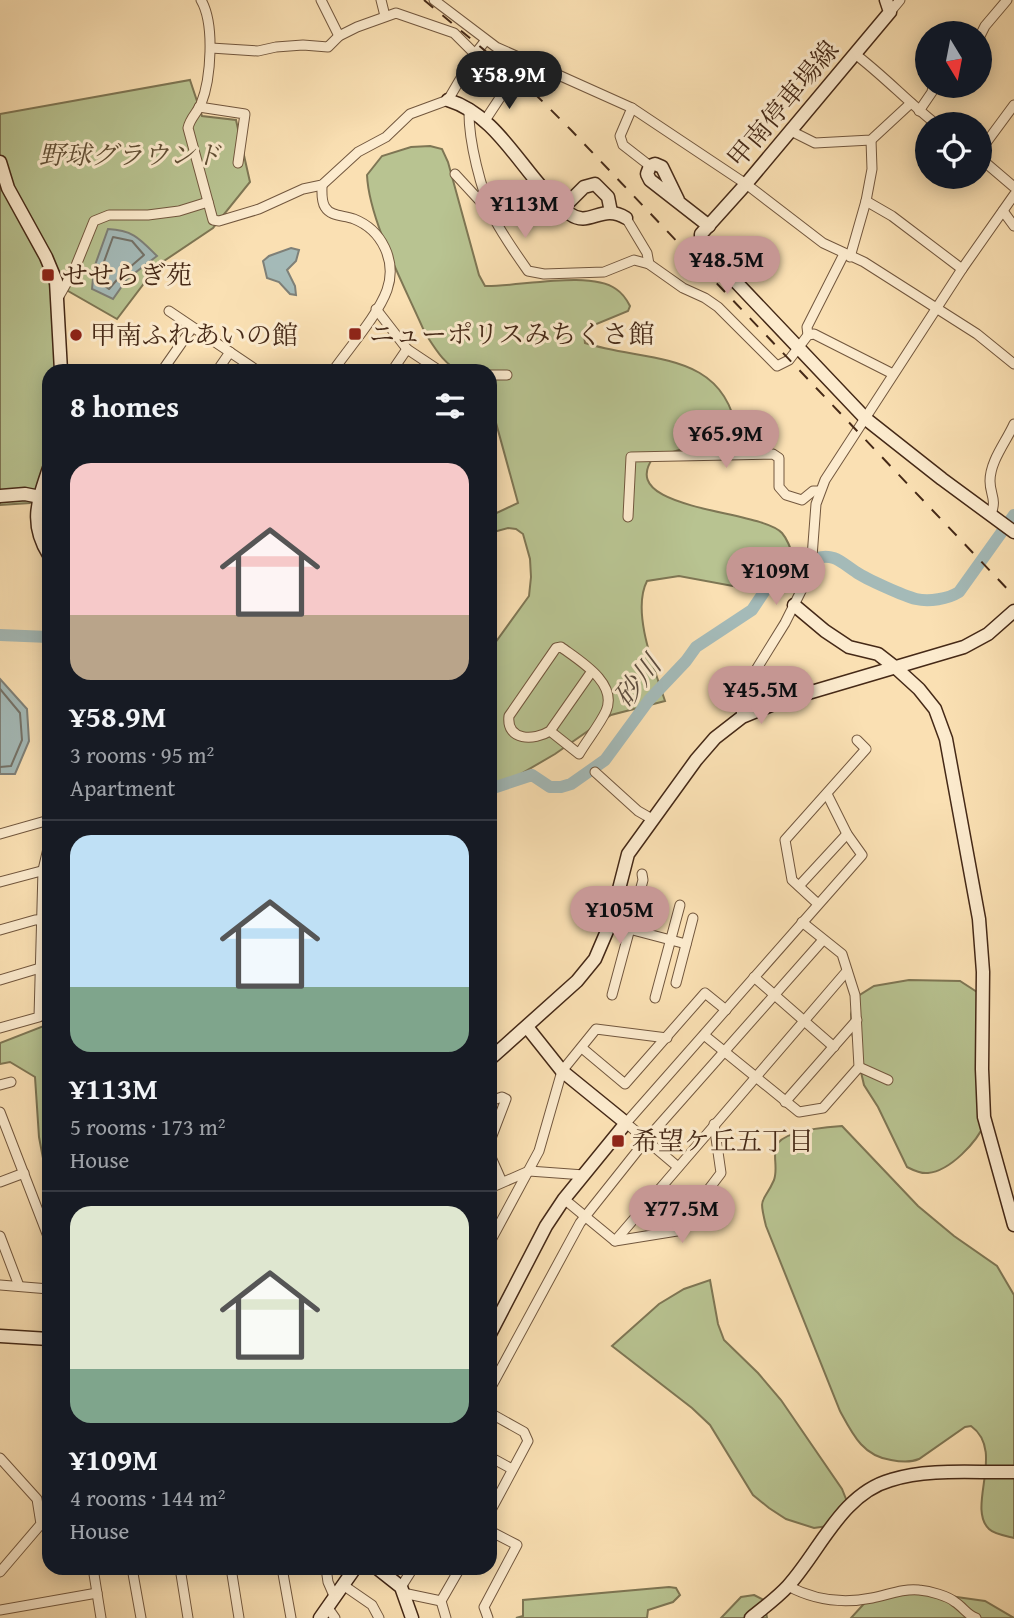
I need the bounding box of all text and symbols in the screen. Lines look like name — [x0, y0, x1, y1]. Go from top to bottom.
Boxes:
north arrow — [915, 21, 992, 98]
map controls — [915, 21, 992, 189]
street label: 甲南停車場線 — [718, 31, 848, 176]
pin: ¥58.9M — [452, 52, 566, 111]
text: ¥58.9M — [472, 57, 546, 90]
button: locate — [915, 112, 992, 189]
park label: 野球グラウンド — [39, 135, 222, 174]
pin: ¥113M — [476, 180, 574, 240]
text: ¥113M — [491, 186, 559, 219]
pin: ¥48.5M — [670, 236, 784, 296]
text: ¥48.5M — [690, 242, 764, 275]
place label: せせらぎ苑 — [62, 255, 192, 294]
marker: せせらぎ苑 — [40, 267, 56, 283]
place label: ニューポリスみちくさ館 — [369, 314, 654, 353]
place label: 甲南ふれあいの館 — [90, 315, 298, 354]
marker: ニューポリスみちくさ館 — [347, 326, 363, 342]
marker: 甲南ふれあいの館 — [68, 327, 84, 343]
text: 8 homes — [70, 384, 179, 428]
icon: filters — [431, 387, 469, 425]
pin: ¥65.9M — [669, 410, 783, 470]
text: ¥65.9M — [689, 416, 763, 449]
icon: home — [207, 509, 333, 635]
pin: ¥109M — [727, 548, 825, 607]
text: ¥109M — [742, 553, 810, 586]
water label: 砂川 — [603, 644, 672, 715]
pin: ¥45.5M — [704, 666, 818, 726]
text: ¥45.5M — [724, 672, 798, 705]
text: ¥58.9M — [70, 694, 166, 738]
text: 3 rooms · 95 m² — [70, 738, 214, 771]
text: Apartment — [70, 771, 175, 804]
icon: home — [207, 881, 333, 1007]
pin: ¥105M — [571, 886, 669, 946]
text: ¥105M — [586, 892, 654, 925]
text: ¥113M — [70, 1066, 158, 1110]
text: 5 rooms · 173 m² — [70, 1110, 225, 1143]
place label: 希望ケ丘五丁目 — [632, 1121, 814, 1160]
marker: 希望ケ丘五丁目 — [610, 1133, 626, 1149]
text: House — [70, 1143, 129, 1176]
pin: ¥77.5M — [625, 1186, 739, 1245]
text: ¥77.5M — [645, 1191, 719, 1224]
icon: home — [207, 1252, 333, 1378]
text: ¥109M — [70, 1437, 158, 1481]
text: 4 rooms · 144 m² — [70, 1481, 225, 1514]
text: House — [70, 1514, 129, 1547]

